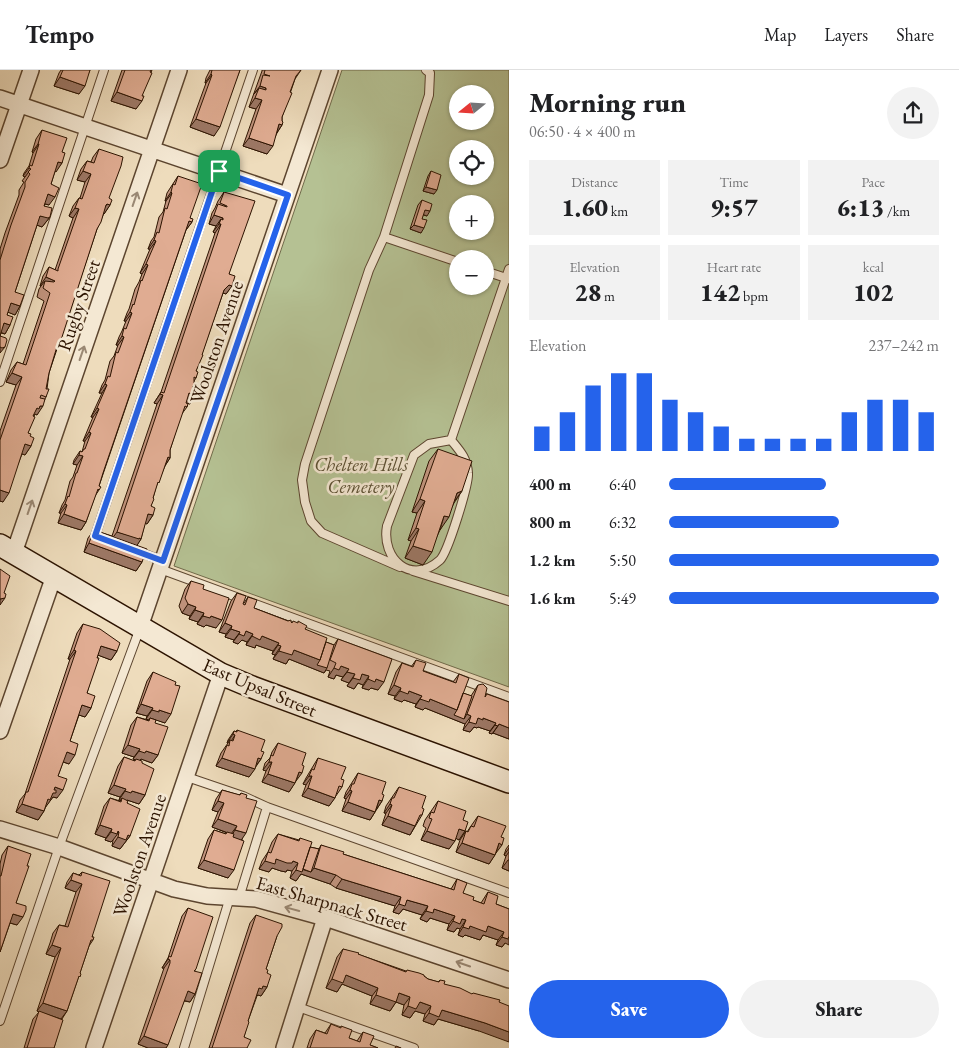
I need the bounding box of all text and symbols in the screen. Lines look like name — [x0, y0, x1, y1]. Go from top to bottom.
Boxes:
text: Tempo — [25, 19, 94, 50]
text: Map — [764, 23, 796, 46]
text: Layers — [824, 23, 868, 46]
text: Share — [896, 23, 934, 46]
text: Morning run — [529, 84, 686, 120]
north arrow — [449, 85, 494, 130]
map controls — [449, 85, 494, 295]
button: share — [887, 87, 939, 139]
text: 06:50 · 4 × 400 m — [529, 121, 636, 142]
button: locate — [449, 140, 494, 185]
pin — [198, 150, 240, 192]
icon: arrive — [205, 157, 233, 185]
text: Distance — [571, 173, 618, 191]
text: Time — [719, 173, 749, 191]
text: Pace — [862, 173, 885, 191]
text: 1.60 — [561, 191, 608, 223]
text: 9:57 — [710, 191, 758, 223]
text: 6:13 — [837, 191, 884, 223]
one-way arrow — [131, 192, 140, 208]
button: + — [449, 195, 494, 240]
text: km — [608, 202, 628, 220]
text: /km — [884, 202, 910, 220]
button: − — [449, 250, 494, 295]
street label: Rugby Street — [51, 256, 106, 354]
text: Elevation — [569, 258, 620, 276]
text: Heart rate — [707, 258, 761, 276]
text: kcal — [863, 258, 884, 276]
text: 28 — [574, 276, 601, 308]
text: 142 — [700, 276, 740, 308]
text: 102 — [853, 276, 894, 308]
street label: Woolston Avenue — [184, 277, 249, 407]
text: m — [601, 287, 615, 305]
text: bpm — [740, 287, 768, 305]
text: Elevation — [529, 335, 587, 356]
text: 237–242 m — [868, 335, 939, 356]
one-way arrow — [78, 346, 88, 362]
park label: Chelten Hills Cemetery — [314, 452, 409, 499]
text: 400 m — [529, 474, 571, 495]
text: 6:40 — [609, 474, 636, 495]
one-way arrow — [26, 500, 35, 515]
text: 800 m — [529, 512, 571, 533]
text: 6:32 — [609, 512, 636, 533]
text: 1.2 km — [529, 550, 575, 571]
text: 5:50 — [609, 550, 636, 571]
text: 1.6 km — [529, 588, 575, 609]
text: 5:49 — [609, 588, 636, 609]
street label: East Upsal Street — [199, 652, 321, 723]
street label: Woolston Avenue — [107, 790, 172, 920]
street label: East Sharpnack Street — [253, 870, 410, 937]
one-way arrow — [284, 904, 300, 913]
one-way arrow — [455, 959, 471, 969]
button: Save — [529, 980, 729, 1038]
button: Share — [739, 980, 939, 1038]

